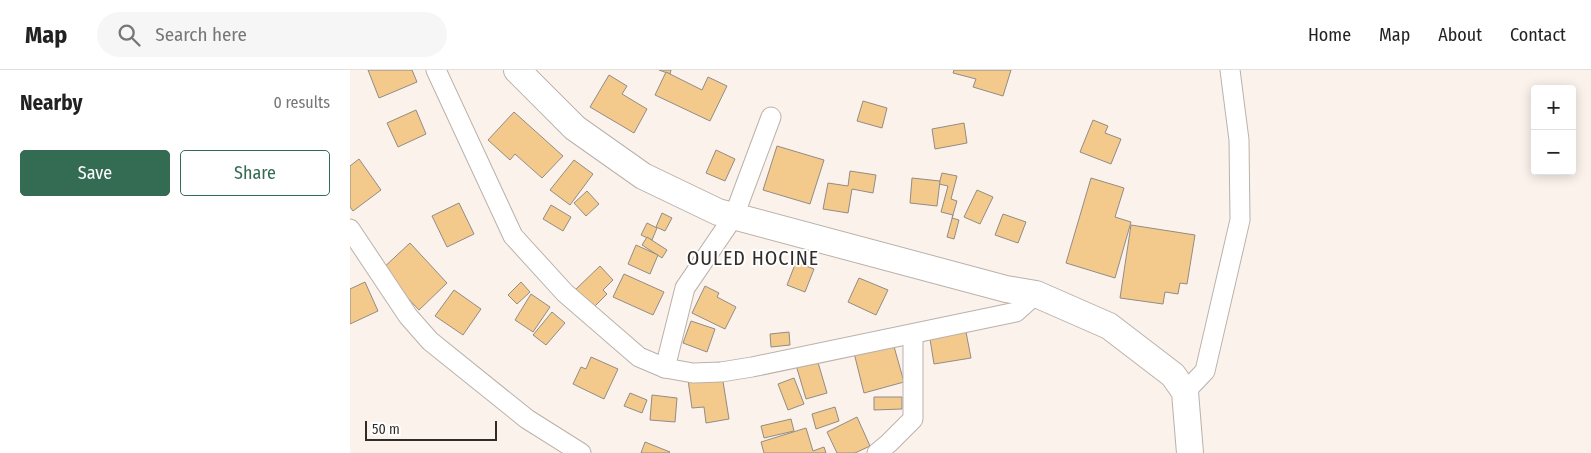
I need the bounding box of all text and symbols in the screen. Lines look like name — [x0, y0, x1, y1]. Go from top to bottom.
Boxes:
search box — [97, 12, 447, 57]
text: Map — [25, 21, 67, 49]
icon: search — [115, 21, 143, 49]
text: Search here — [155, 23, 247, 46]
text: Home — [1308, 24, 1351, 46]
text: Map — [1379, 24, 1410, 46]
text: About — [1438, 24, 1482, 46]
text: Contact — [1510, 24, 1566, 46]
map controls — [1531, 85, 1576, 175]
button: + — [1531, 85, 1576, 130]
text: Nearby — [20, 90, 82, 116]
text: 0 results — [273, 93, 330, 112]
button: − — [1531, 130, 1576, 175]
button: Save — [20, 150, 170, 196]
button: Share — [180, 150, 330, 196]
district label: OULED HOCINE — [687, 246, 819, 270]
scale bar — [365, 418, 498, 441]
text: 50 m — [372, 421, 400, 438]

